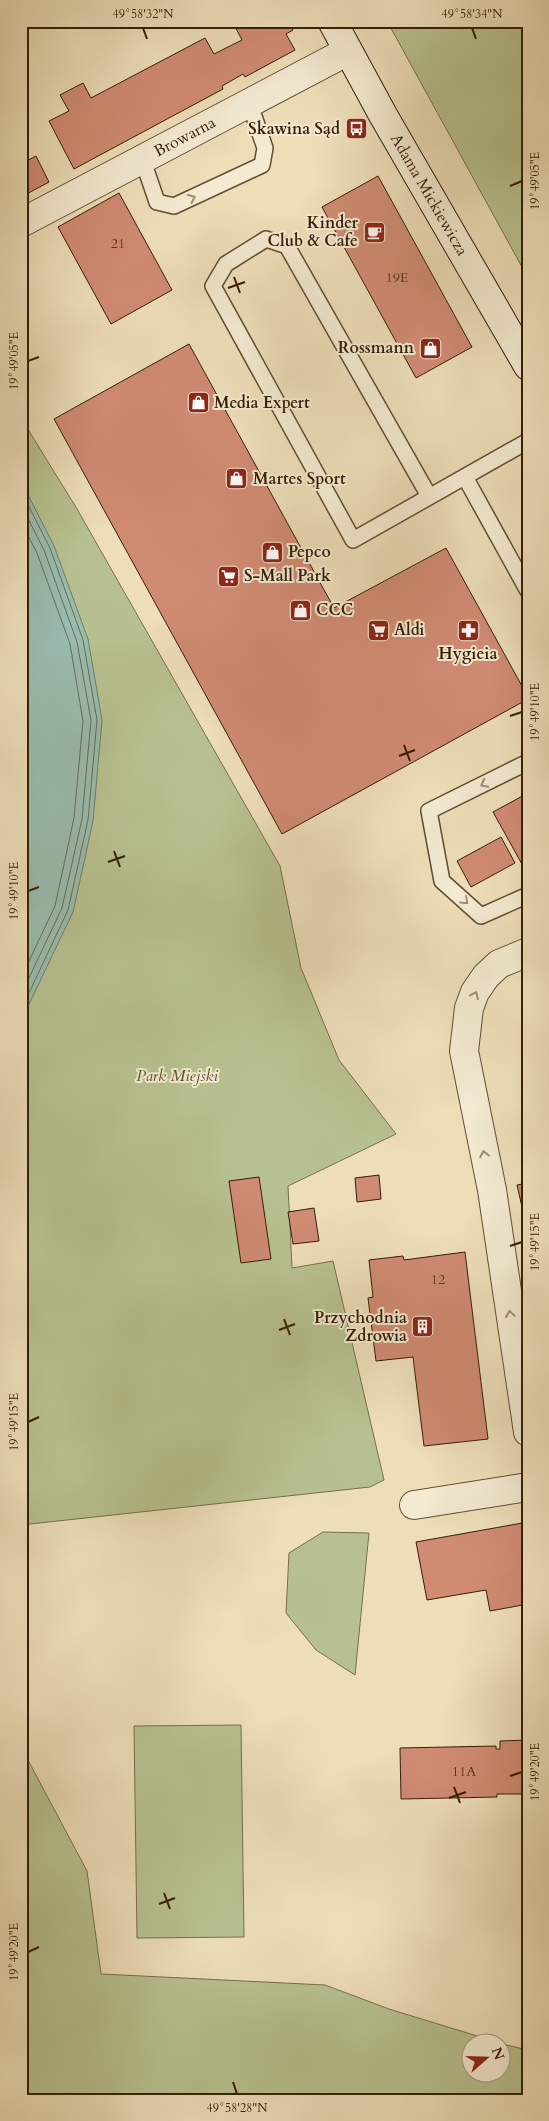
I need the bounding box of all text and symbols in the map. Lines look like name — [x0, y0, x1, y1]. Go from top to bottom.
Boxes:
text: 49°58'32"N — [113, 6, 174, 22]
text: 49°58'34"N — [442, 6, 503, 22]
street label: Browarna — [150, 112, 220, 162]
bus stop icon: Skawina Sąd — [344, 117, 368, 141]
place label: Skawina Sąd — [248, 118, 340, 140]
street label: Adama Mickiewicza — [385, 130, 473, 260]
text: 19°49'05"E — [527, 152, 543, 210]
one-way arrow — [187, 194, 196, 204]
place label: Kinder Club & Cafe — [268, 212, 359, 252]
cafe icon: Kinder Club & Cafe — [362, 220, 386, 244]
house number: 21 — [111, 234, 125, 253]
house number: 19E — [386, 268, 409, 287]
text: 19°49'05"E — [6, 332, 22, 390]
shop icon: Rossmann — [418, 336, 442, 360]
place label: Rossmann — [338, 337, 415, 359]
shop icon: Media Expert — [186, 391, 210, 415]
place label: Media Expert — [214, 392, 310, 414]
shop icon: Martes Sport — [225, 467, 249, 491]
place label: Martes Sport — [253, 468, 346, 490]
shop icon: Pepco — [260, 540, 284, 564]
place label: Pepco — [288, 541, 331, 563]
supermarket icon: S-Mall Park — [216, 564, 240, 588]
place label: S-Mall Park — [244, 565, 331, 587]
shop icon: CCC — [288, 598, 312, 622]
place label: CCC — [316, 599, 353, 621]
supermarket icon: Aldi — [366, 618, 390, 642]
pharmacy icon: Hygieia — [456, 618, 480, 642]
place label: Aldi — [394, 619, 424, 641]
place label: Hygieia — [439, 643, 497, 665]
text: 19°49'10"E — [527, 683, 543, 741]
one-way arrow — [480, 778, 489, 788]
text: 19°49'10"E — [6, 862, 22, 920]
one-way arrow — [459, 895, 468, 904]
one-way arrow — [468, 991, 479, 1000]
park label: Park Miejski — [136, 1065, 219, 1087]
one-way arrow — [480, 1149, 490, 1158]
text: 19°49'15"E — [527, 1213, 543, 1271]
house number: 12 — [431, 1270, 445, 1289]
place label: Przychodnia Zdrowia — [314, 1307, 407, 1347]
one-way arrow — [505, 1310, 516, 1318]
building icon: Przychodnia Zdrowia — [411, 1315, 435, 1339]
text: 19°49'15"E — [6, 1393, 22, 1451]
text: 19°49'20"E — [527, 1743, 543, 1801]
house number: 11A — [452, 1762, 476, 1781]
text: 19°49'20"E — [6, 1923, 22, 1981]
north arrow — [462, 2034, 512, 2084]
text: N — [487, 2045, 509, 2063]
text: 49°58'28"N — [207, 2100, 268, 2116]

